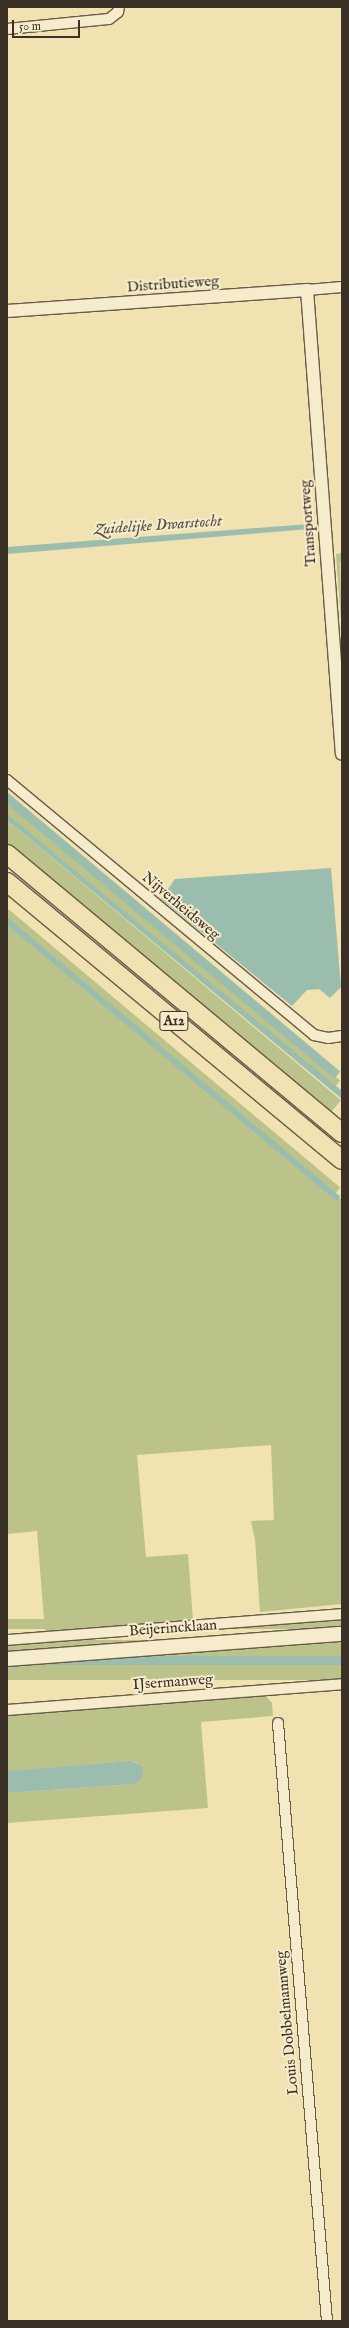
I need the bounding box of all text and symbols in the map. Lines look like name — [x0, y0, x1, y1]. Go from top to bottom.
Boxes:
scale bar — [14, 12, 82, 38]
text: 50 m — [19, 19, 41, 34]
street label: Distributieweg — [126, 272, 220, 296]
street label: Transportweg — [296, 479, 320, 567]
water label: Zuidelijke Dwarstocht — [93, 512, 223, 540]
street label: Nijverheidsweg — [138, 868, 224, 944]
road number: A12 — [159, 1009, 189, 1033]
street label: Beijerincklaan — [128, 1616, 218, 1640]
street label: IJsermanweg — [132, 1670, 214, 1694]
street label: Louis Dobbelmannweg — [272, 1950, 302, 2096]

